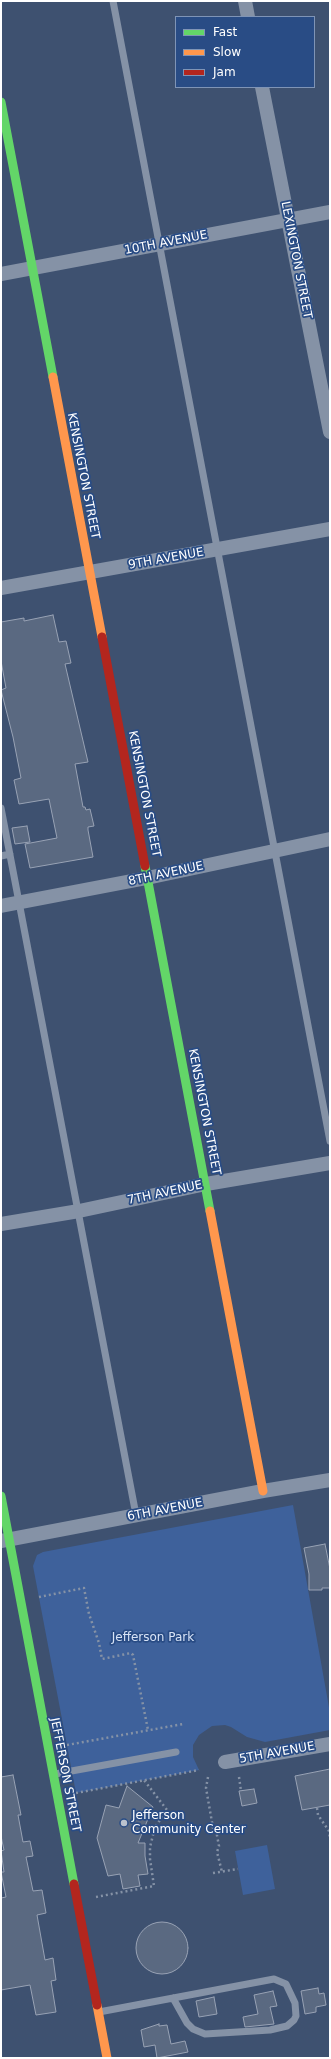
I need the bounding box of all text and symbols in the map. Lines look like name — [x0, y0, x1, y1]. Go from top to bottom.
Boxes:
legend — [175, 16, 315, 88]
text: Fast — [213, 25, 237, 39]
text: Slow — [213, 45, 241, 59]
text: Jam — [213, 65, 236, 79]
street label: LEXINGTON STREET — [278, 200, 314, 320]
street label: 10TH AVENUE — [123, 228, 209, 258]
street label: KENSINGTON STREET — [64, 411, 102, 541]
street label: 9TH AVENUE — [127, 545, 205, 573]
street label: KENSINGTON STREET — [125, 729, 163, 859]
street label: 8TH AVENUE — [127, 859, 205, 889]
street label: KENSINGTON STREET — [185, 1047, 223, 1177]
street label: 7TH AVENUE — [126, 1178, 204, 1208]
street label: 6TH AVENUE — [126, 1496, 204, 1524]
park label: Jefferson Park — [112, 1631, 194, 1645]
street label: JEFFERSON STREET — [47, 1716, 83, 1834]
street label: 5TH AVENUE — [238, 1739, 316, 1767]
place label: Jefferson Community Center — [132, 1809, 246, 1837]
marker: Jefferson Community Center — [119, 1818, 129, 1828]

